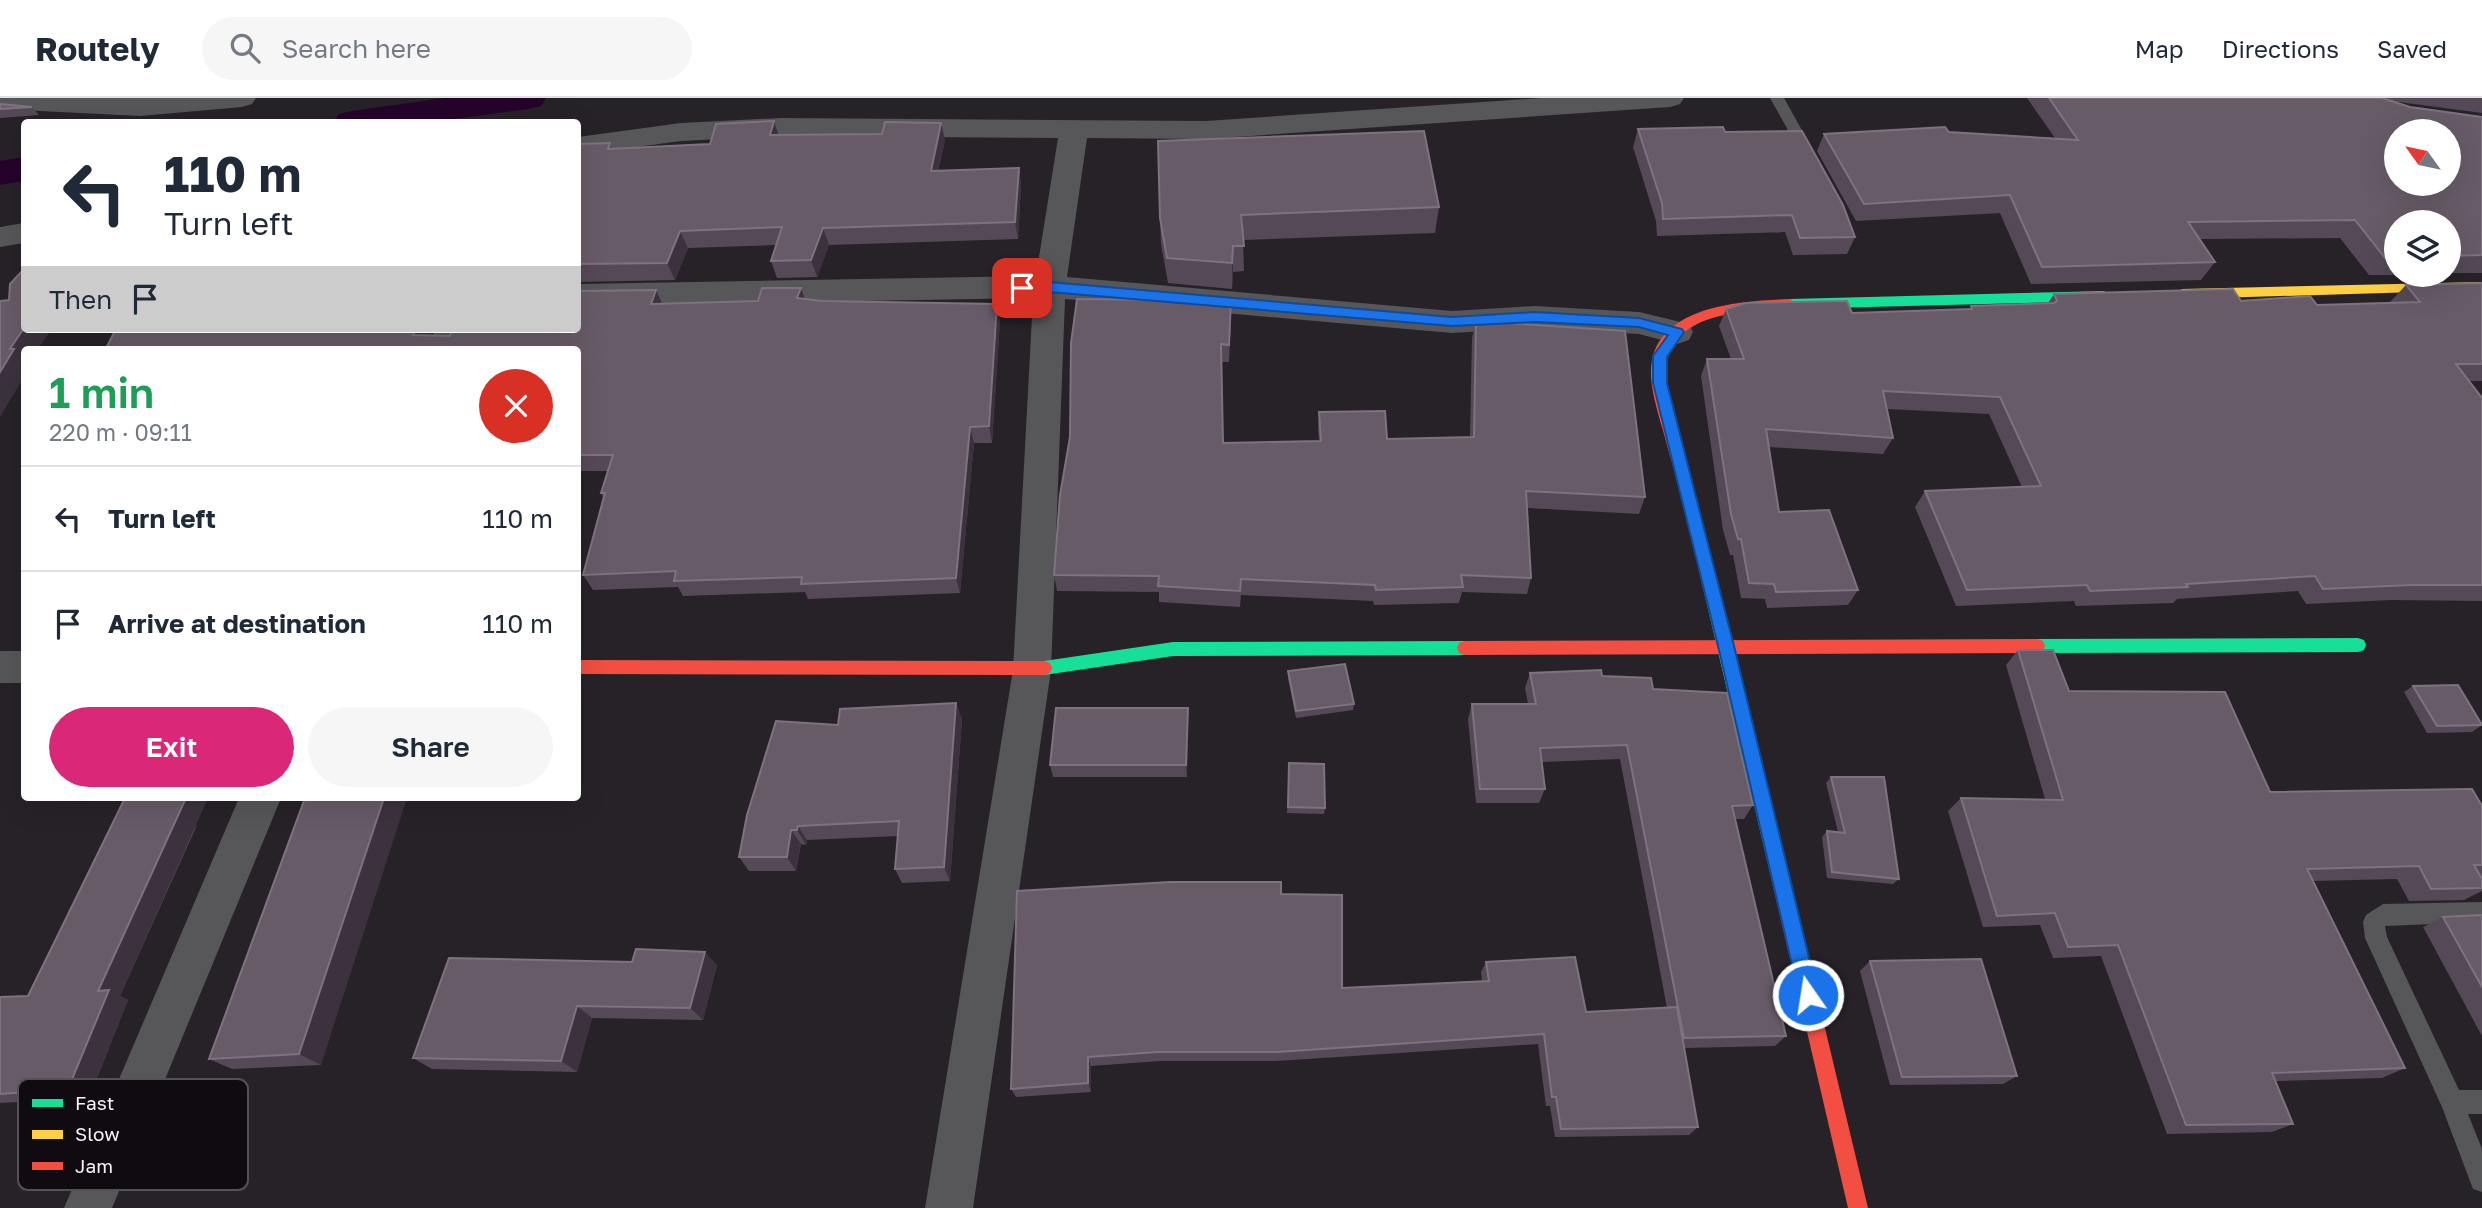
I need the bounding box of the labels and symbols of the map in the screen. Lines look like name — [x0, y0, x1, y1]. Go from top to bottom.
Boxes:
north arrow — [2384, 119, 2460, 196]
pin — [992, 258, 1052, 318]
position arrow — [1771, 958, 1845, 1032]
legend — [18, 1079, 248, 1190]
text: Fast — [75, 1091, 114, 1114]
text: Slow — [75, 1122, 120, 1145]
text: Jam — [75, 1154, 113, 1177]

